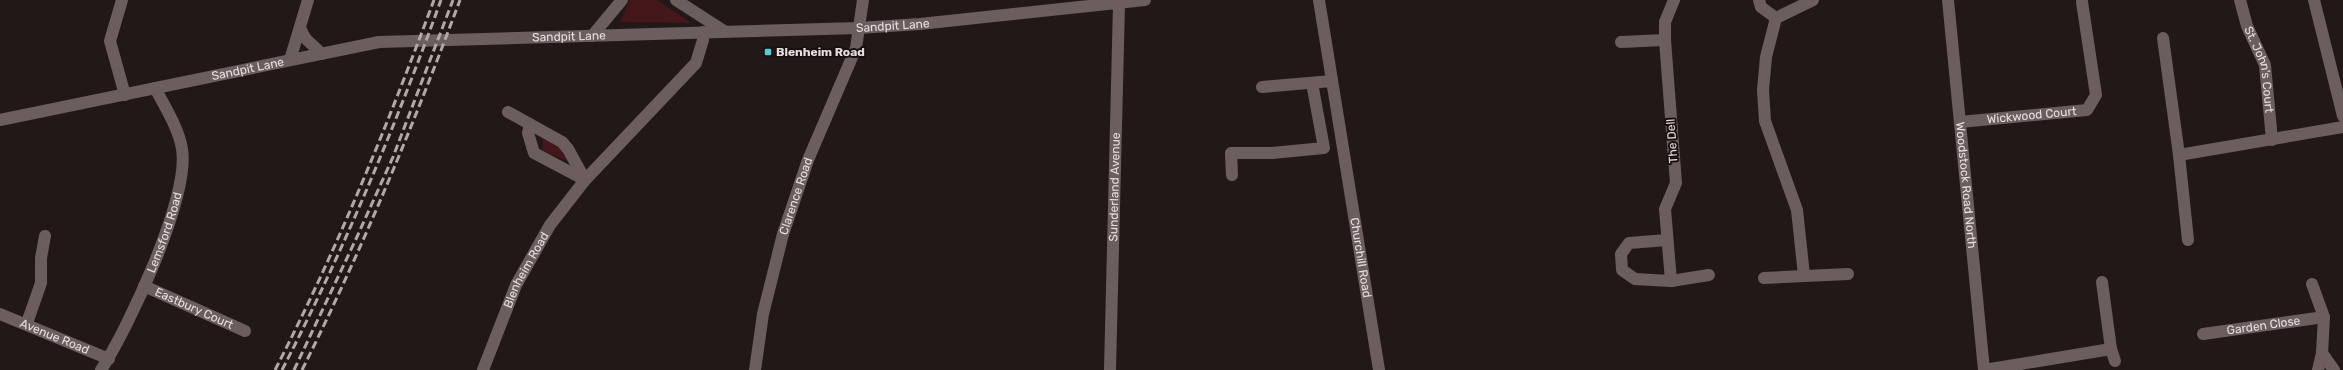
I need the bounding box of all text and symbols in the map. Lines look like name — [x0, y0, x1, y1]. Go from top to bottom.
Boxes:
street label: Sandpit Lane — [856, 16, 930, 35]
street label: St. John's Court — [2241, 24, 2276, 114]
street label: Sandpit Lane — [532, 28, 606, 45]
place label: Blenheim Road — [776, 45, 865, 59]
marker: Blenheim Road — [763, 47, 773, 57]
street label: Sandpit Lane — [210, 55, 286, 83]
street label: Wickwood Court — [1986, 104, 2077, 126]
street label: The Dell — [1663, 118, 1681, 164]
street label: Woodstock Road North — [1953, 121, 1979, 249]
street label: Sunderland Avenue — [1106, 132, 1123, 242]
street label: Clarence Road — [776, 156, 815, 237]
street label: Lemsford Road — [144, 191, 185, 275]
street label: Churchill Road — [1347, 216, 1374, 299]
street label: Blenheim Road — [501, 230, 552, 310]
street label: Eastbury Court — [153, 285, 236, 332]
street label: Garden Close — [2226, 313, 2301, 338]
street label: Avenue Road — [18, 316, 91, 357]

